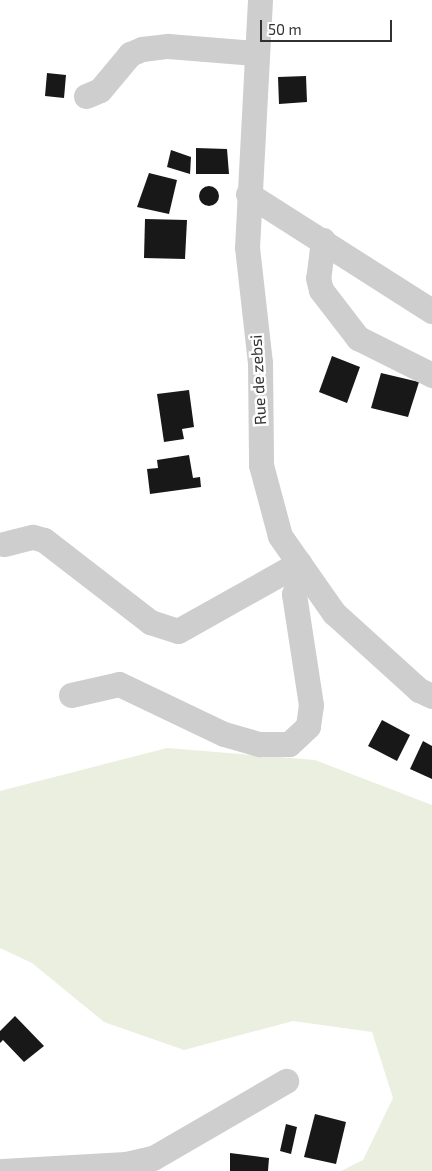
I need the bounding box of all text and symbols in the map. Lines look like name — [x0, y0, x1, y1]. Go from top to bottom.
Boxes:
scale bar — [262, 10, 394, 42]
text: 50 m — [268, 20, 302, 38]
street label: Rue de zebsi — [246, 334, 270, 426]

